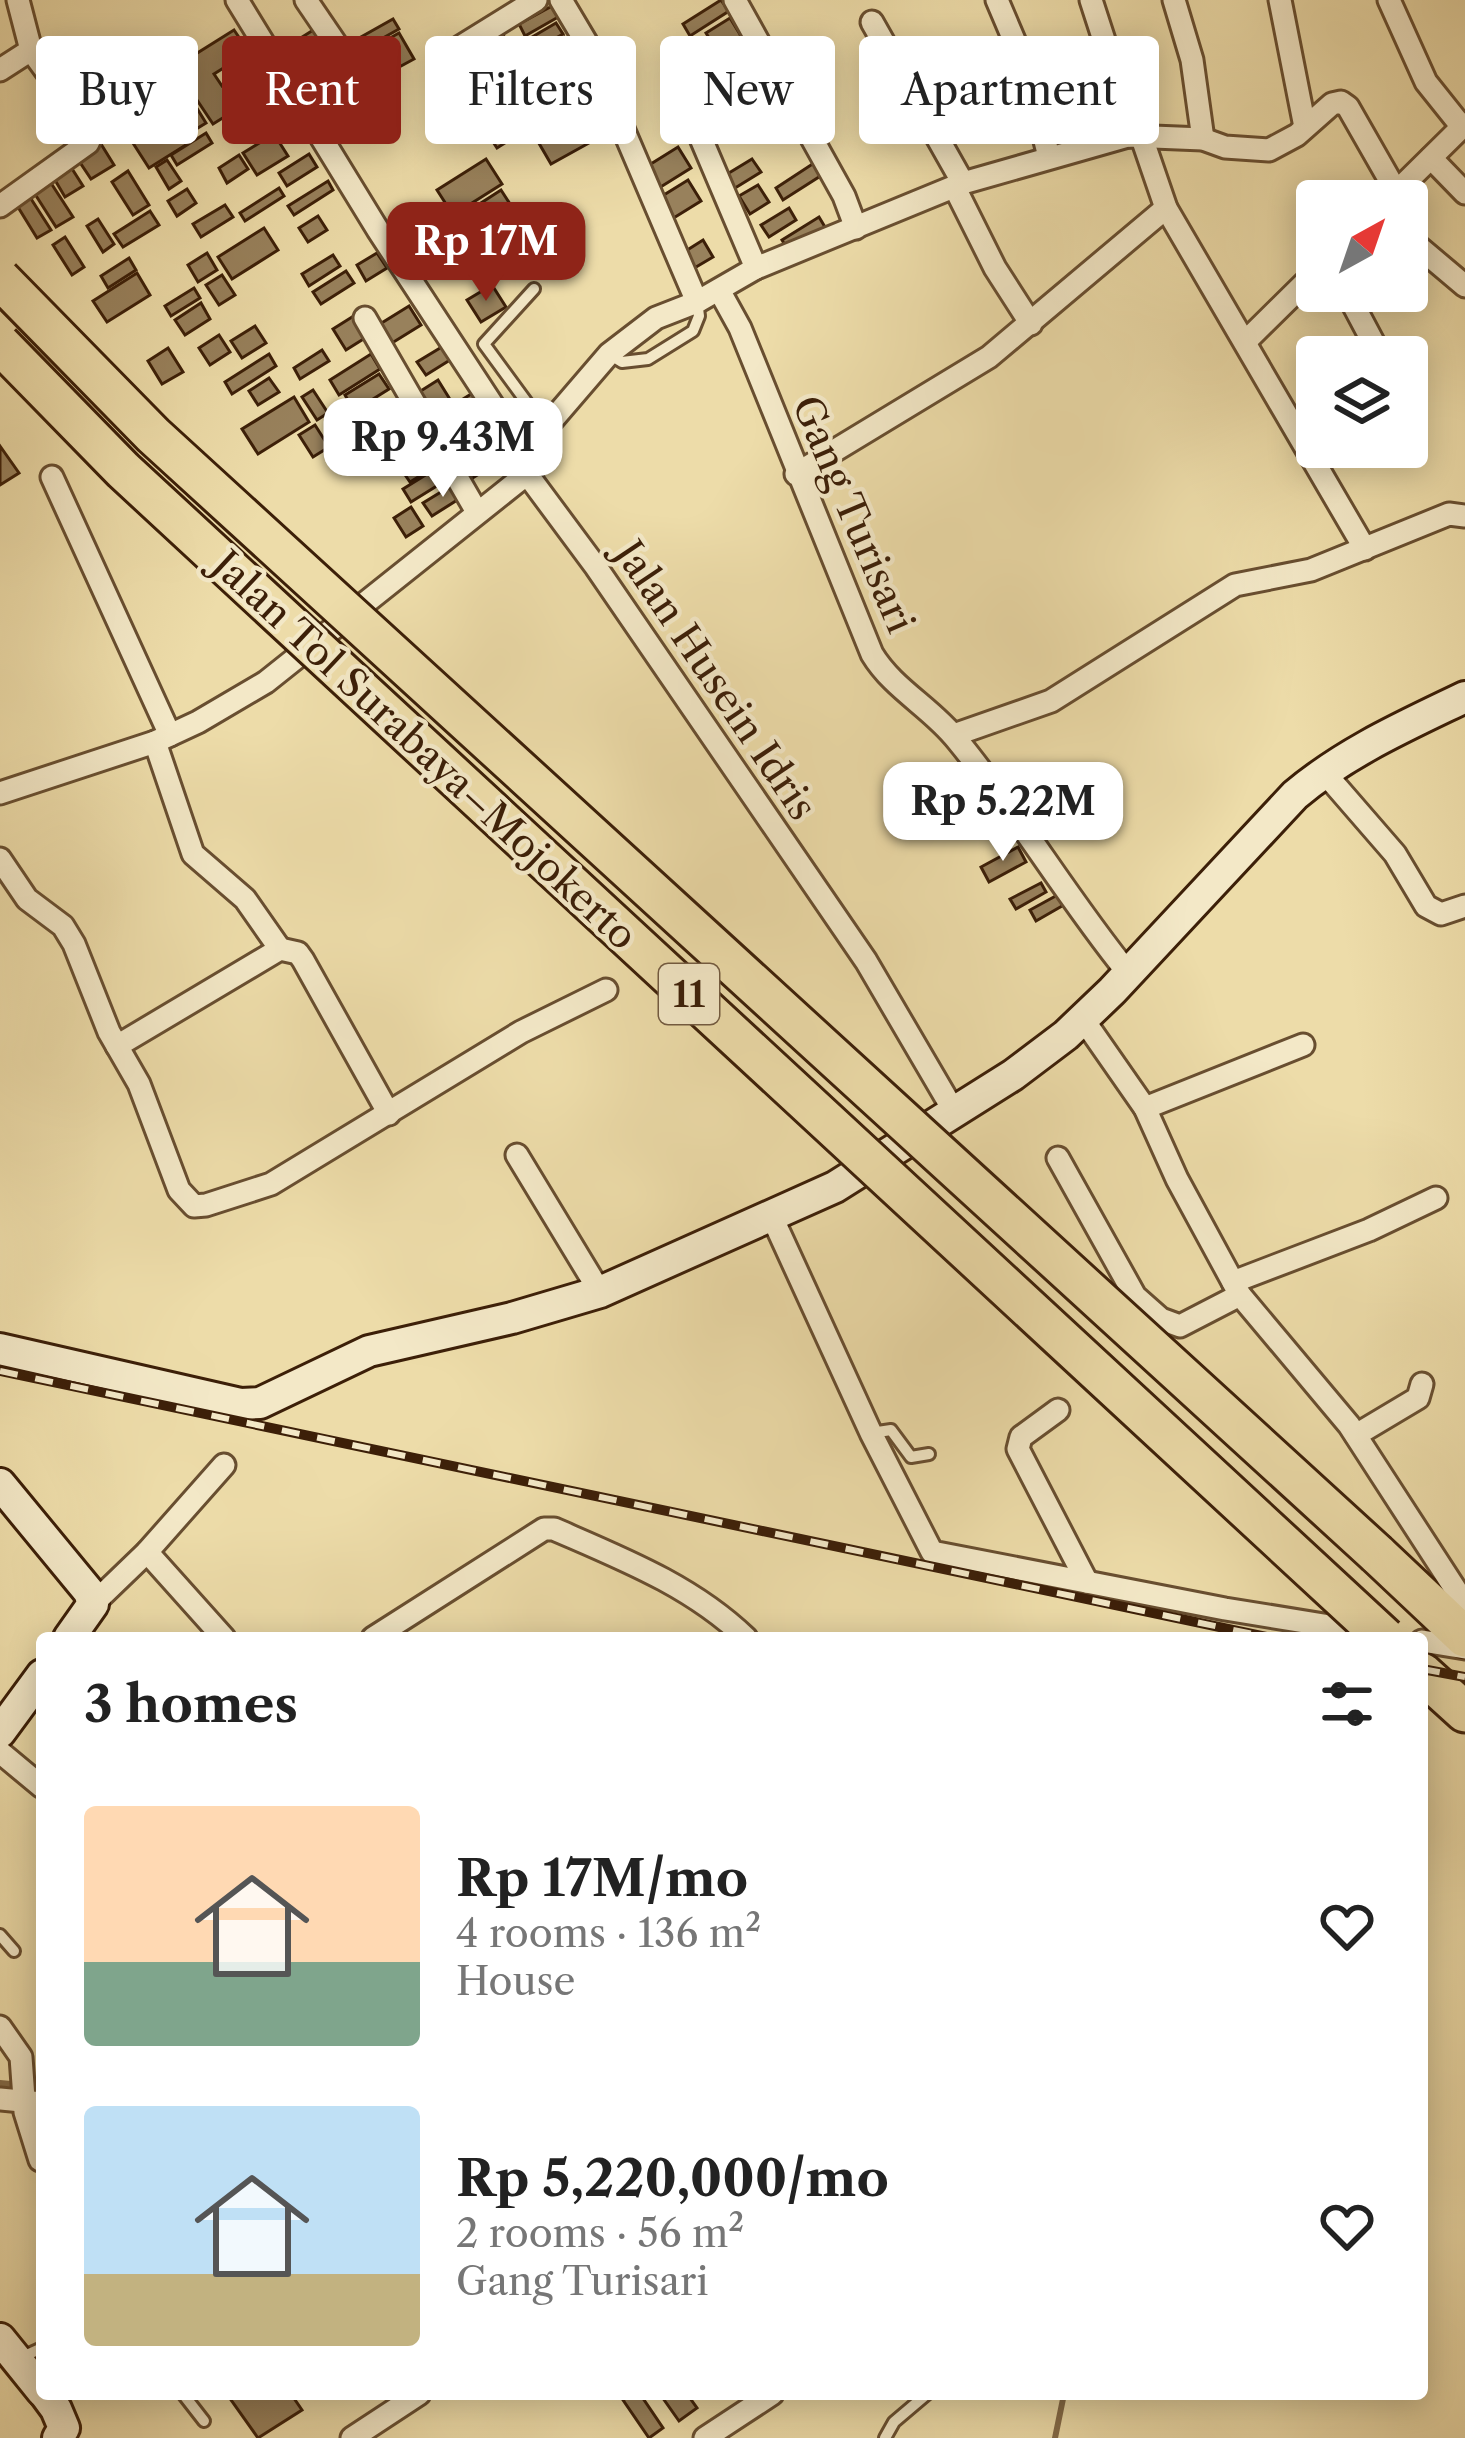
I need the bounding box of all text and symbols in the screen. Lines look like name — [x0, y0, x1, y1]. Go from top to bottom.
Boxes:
chip: Buy — [36, 36, 198, 144]
chip: Rent — [222, 36, 401, 144]
chip: Filters — [425, 36, 636, 144]
chip: New — [660, 36, 835, 144]
chip: Apartment — [859, 36, 1159, 144]
north arrow — [1296, 180, 1428, 312]
map controls — [1296, 180, 1428, 468]
pin: Rp 17M — [388, 202, 584, 304]
text: Rp 17M — [413, 217, 559, 265]
button: layers — [1296, 336, 1428, 468]
street label: Gang Turisari — [783, 388, 925, 640]
pin: Rp 9.43M — [319, 398, 567, 500]
text: Rp 9.43M — [351, 413, 535, 461]
street label: Jalan Husein Idris — [602, 526, 827, 829]
street label: Jalan Tol Surabaya–Mojokerto — [198, 536, 647, 959]
pin: Rp 5.22M — [879, 762, 1127, 864]
text: Rp 5.22M — [910, 777, 1096, 825]
road number: 11 — [659, 964, 719, 1024]
icon: filters — [1314, 1671, 1380, 1737]
text: 3 homes — [84, 1673, 298, 1735]
text: Rp 17M/mo — [456, 1847, 748, 1909]
icon: home — [180, 1854, 324, 1998]
icon: heart — [1314, 1893, 1380, 1959]
text: 4 rooms · 136 m² — [456, 1909, 761, 1957]
text: House — [456, 1957, 575, 2005]
text: Rp 5,220,000/mo — [456, 2147, 889, 2209]
icon: home — [180, 2154, 324, 2298]
icon: heart — [1314, 2193, 1380, 2259]
text: 2 rooms · 56 m² — [456, 2209, 744, 2257]
text: Gang Turisari — [456, 2257, 708, 2305]

